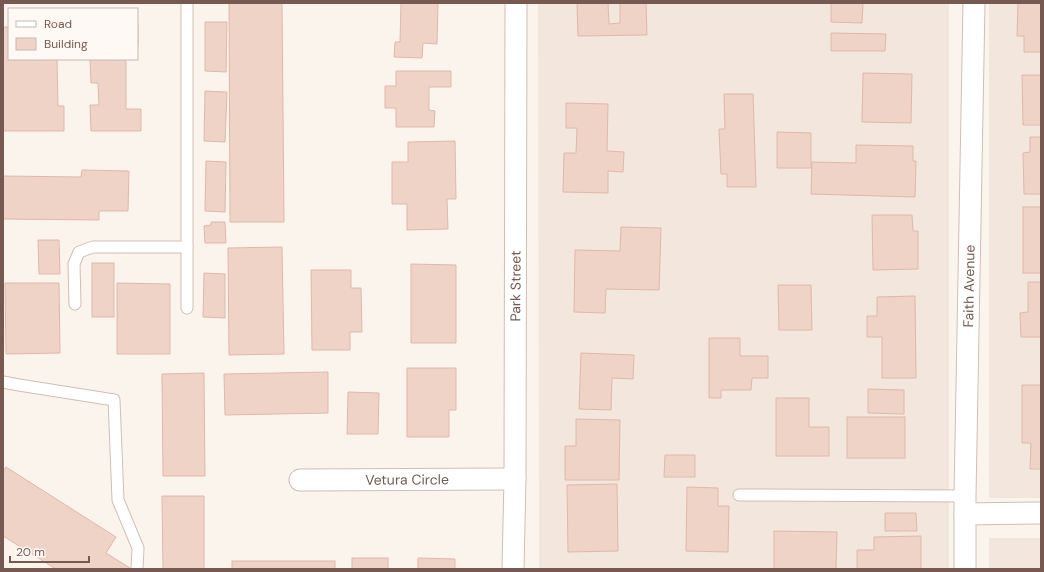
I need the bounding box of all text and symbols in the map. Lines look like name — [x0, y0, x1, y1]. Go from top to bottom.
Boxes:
legend — [8, 8, 138, 60]
text: Road — [44, 16, 72, 32]
text: Building — [44, 36, 88, 52]
street label: Faith Avenue — [959, 244, 979, 328]
street label: Park Street — [506, 250, 524, 322]
street label: Vetura Circle — [365, 470, 449, 489]
scale bar — [10, 538, 89, 564]
text: 20 m — [16, 544, 45, 560]

